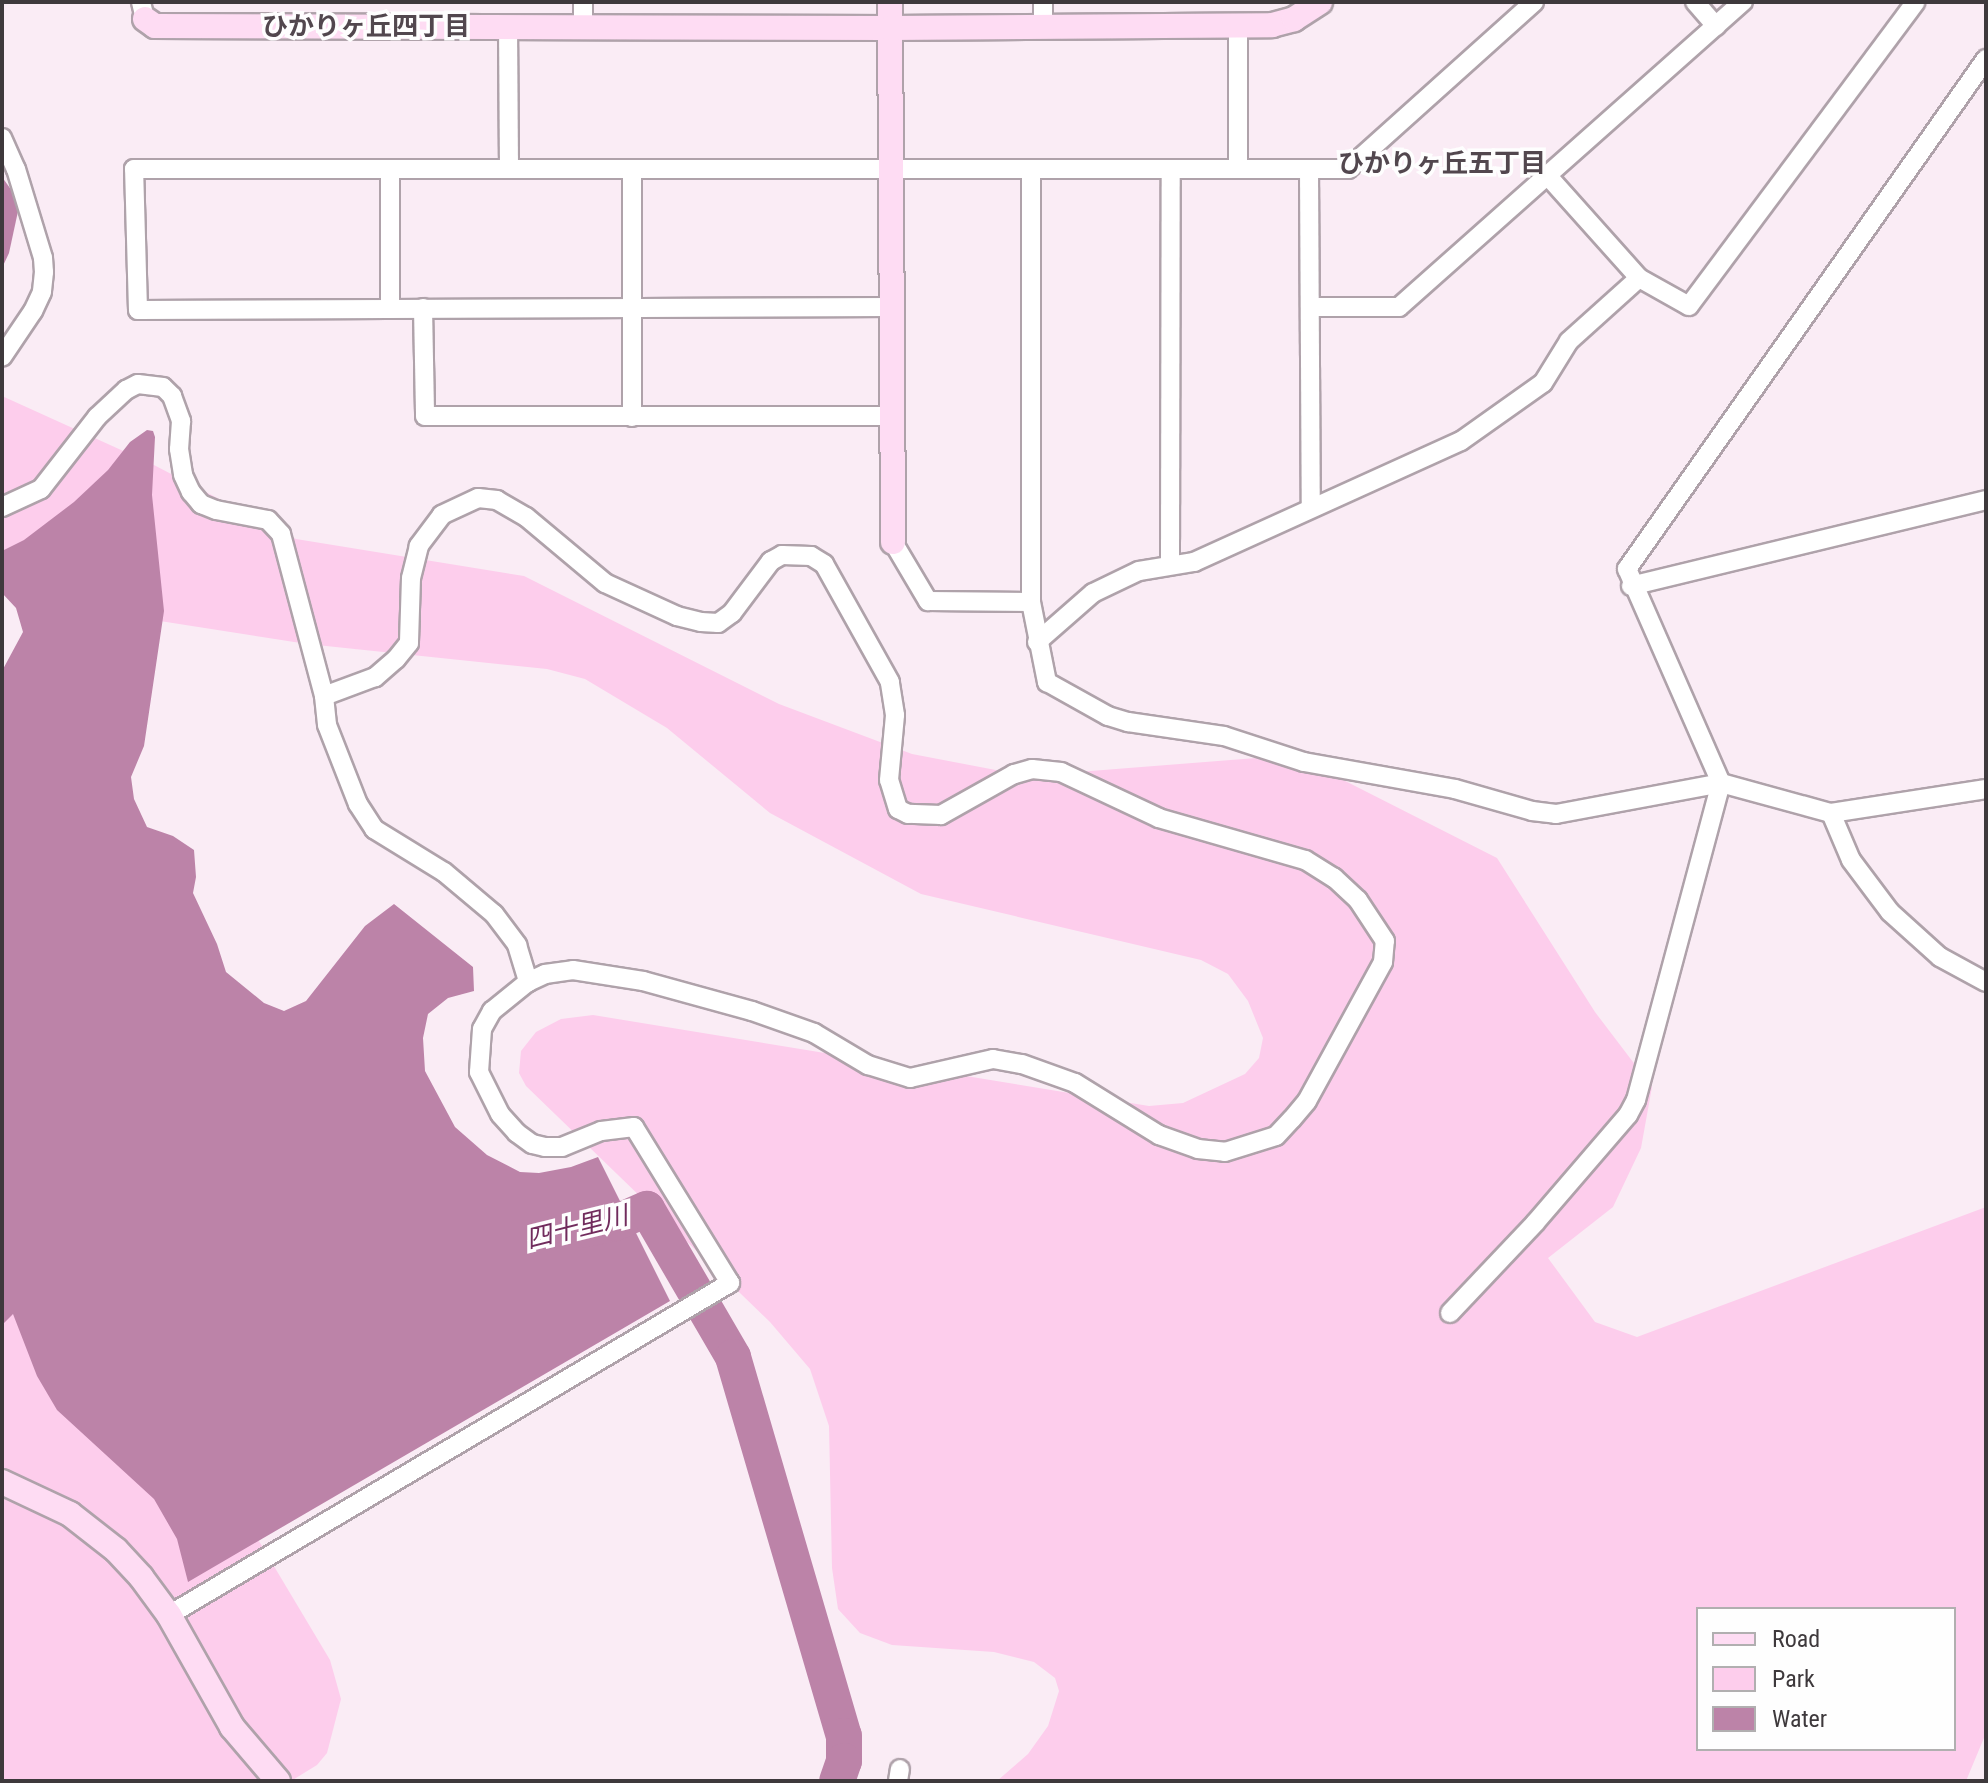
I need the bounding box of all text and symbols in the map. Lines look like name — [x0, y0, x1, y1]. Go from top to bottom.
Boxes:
district label: ひかりヶ丘四丁目 — [262, 11, 470, 43]
district label: ひかりヶ丘五丁目 — [1338, 148, 1546, 180]
water label: 四十里川 — [523, 1200, 631, 1256]
legend — [1696, 1607, 1956, 1751]
text: Road — [1772, 1625, 1820, 1653]
text: Park — [1772, 1665, 1815, 1693]
text: Water — [1772, 1705, 1827, 1733]

